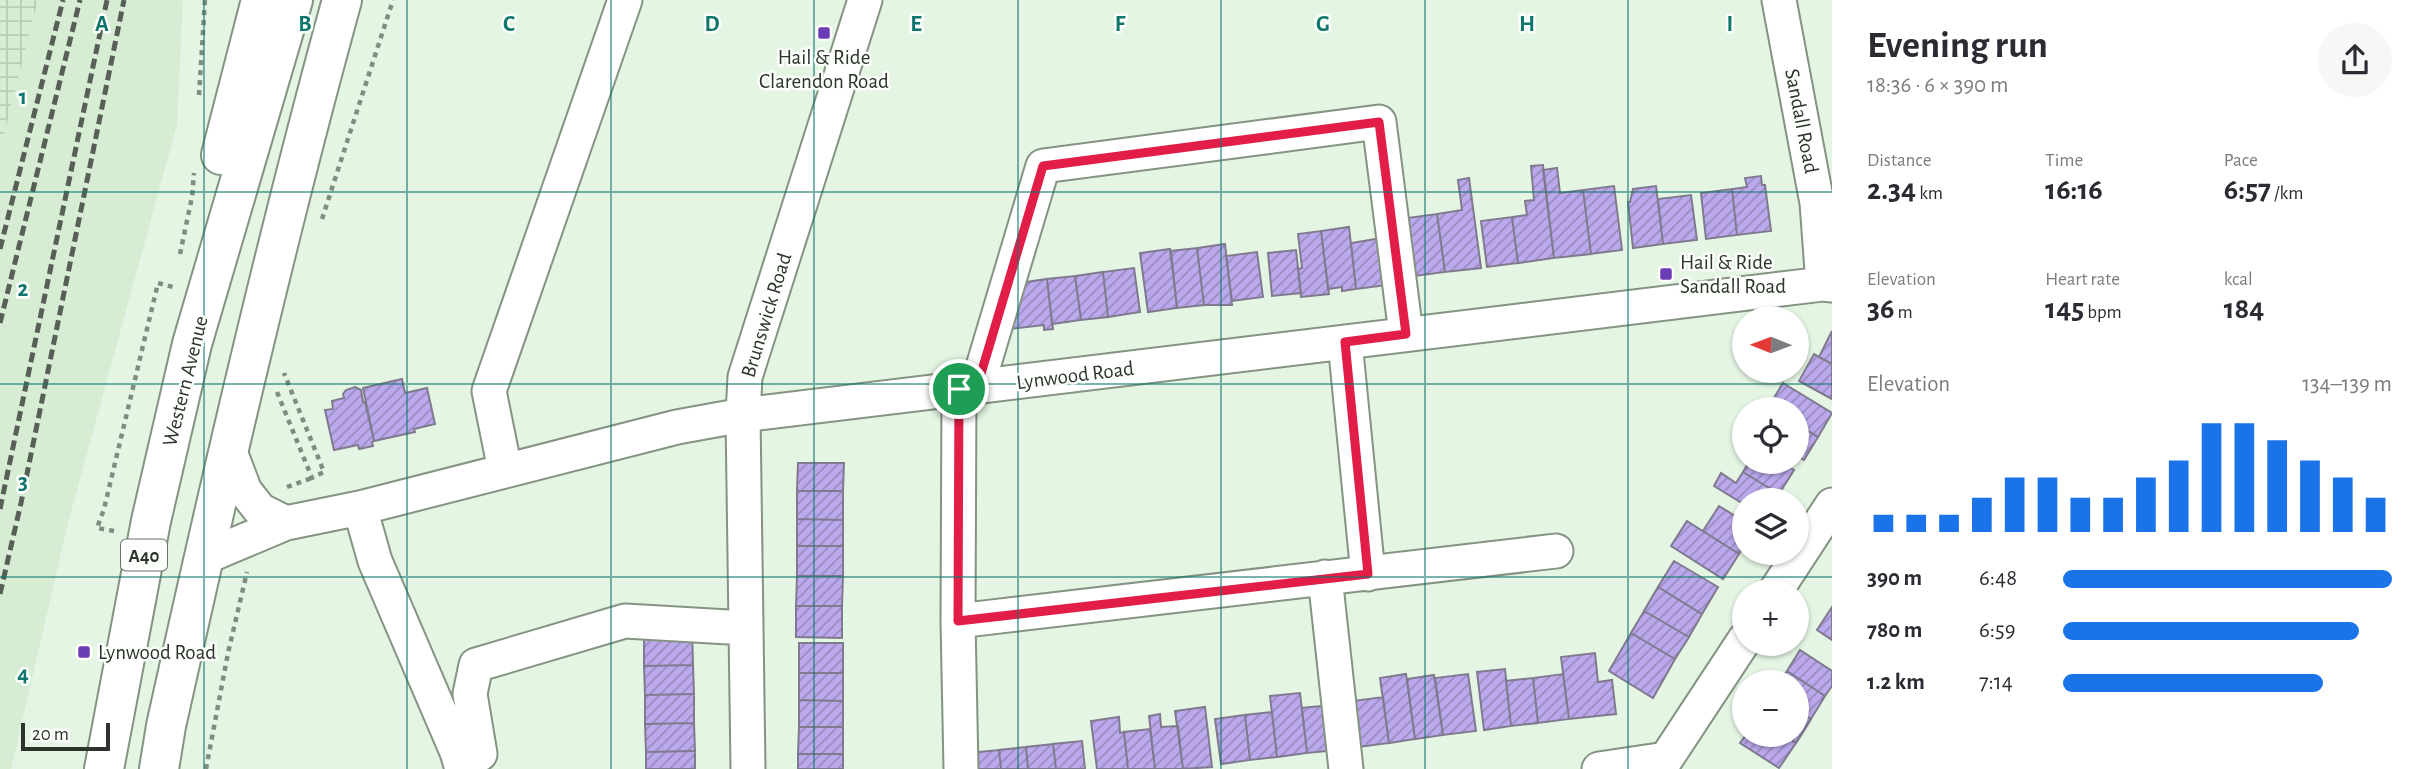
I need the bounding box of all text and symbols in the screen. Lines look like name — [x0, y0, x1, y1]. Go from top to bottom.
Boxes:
text: A — [95, 13, 109, 36]
text: B — [298, 13, 312, 36]
text: C — [503, 13, 515, 36]
text: D — [704, 13, 720, 36]
text: E — [910, 13, 922, 36]
text: F — [1115, 13, 1126, 36]
text: G — [1316, 13, 1330, 36]
text: H — [1519, 13, 1535, 36]
text: I — [1727, 13, 1733, 36]
button: share — [2318, 23, 2392, 97]
marker: Hail & Ride Clarendon Road — [816, 25, 832, 41]
text: Evening run — [1867, 27, 2048, 65]
place label: Hail & Ride Clarendon Road — [759, 47, 889, 92]
street label: Sandall Road — [1781, 67, 1822, 175]
text: 18:36 · 6 × 390 m — [1867, 74, 2008, 97]
text: 1 — [19, 86, 27, 109]
text: Distance — [1867, 151, 1931, 170]
text: Time — [2045, 151, 2083, 170]
text: Pace — [2224, 151, 2258, 170]
text: 2.34 — [1867, 175, 1916, 205]
text: 16:16 — [2045, 175, 2103, 205]
text: 6:57 — [2224, 175, 2271, 205]
text: km — [1916, 184, 1943, 203]
text: /km — [2271, 184, 2303, 203]
street label: Brunswick Road — [738, 250, 795, 380]
place label: Hail & Ride Sandall Road — [1680, 252, 1786, 297]
marker: Hail & Ride Sandall Road — [1658, 266, 1674, 282]
text: Elevation — [1867, 270, 1936, 289]
text: Heart rate — [2045, 270, 2120, 289]
text: kcal — [2224, 270, 2253, 289]
text: 2 — [18, 278, 29, 301]
text: 36 — [1867, 294, 1894, 324]
text: 145 — [2045, 294, 2084, 324]
text: 184 — [2224, 294, 2264, 324]
text: m — [1894, 303, 1913, 322]
text: bpm — [2084, 303, 2122, 322]
north arrow — [1732, 306, 1810, 383]
map controls — [1732, 306, 1809, 747]
street label: Western Avenue — [159, 314, 212, 449]
street label: Lynwood Road — [1015, 358, 1135, 393]
pin — [929, 359, 989, 419]
icon: arrive — [940, 370, 978, 408]
text: Elevation — [1867, 373, 1950, 396]
text: 134–139 m — [2302, 373, 2392, 396]
button: locate — [1732, 397, 1809, 474]
text: 3 — [18, 471, 28, 494]
button: layers — [1732, 488, 1809, 565]
road number: A40 — [121, 540, 167, 570]
text: 390 m — [1867, 567, 1922, 590]
text: 6:48 — [1979, 567, 2017, 590]
button: + — [1732, 579, 1809, 656]
text: 780 m — [1867, 619, 1922, 642]
text: 6:59 — [1979, 619, 2016, 642]
place label: Lynwood Road — [98, 642, 216, 663]
marker: Lynwood Road — [76, 644, 92, 660]
text: 4 — [17, 663, 29, 686]
button: − — [1732, 670, 1809, 747]
text: 1.2 km — [1867, 671, 1925, 694]
text: 7:14 — [1979, 671, 2013, 694]
scale bar — [21, 720, 110, 752]
text: 20 m — [32, 725, 69, 744]

